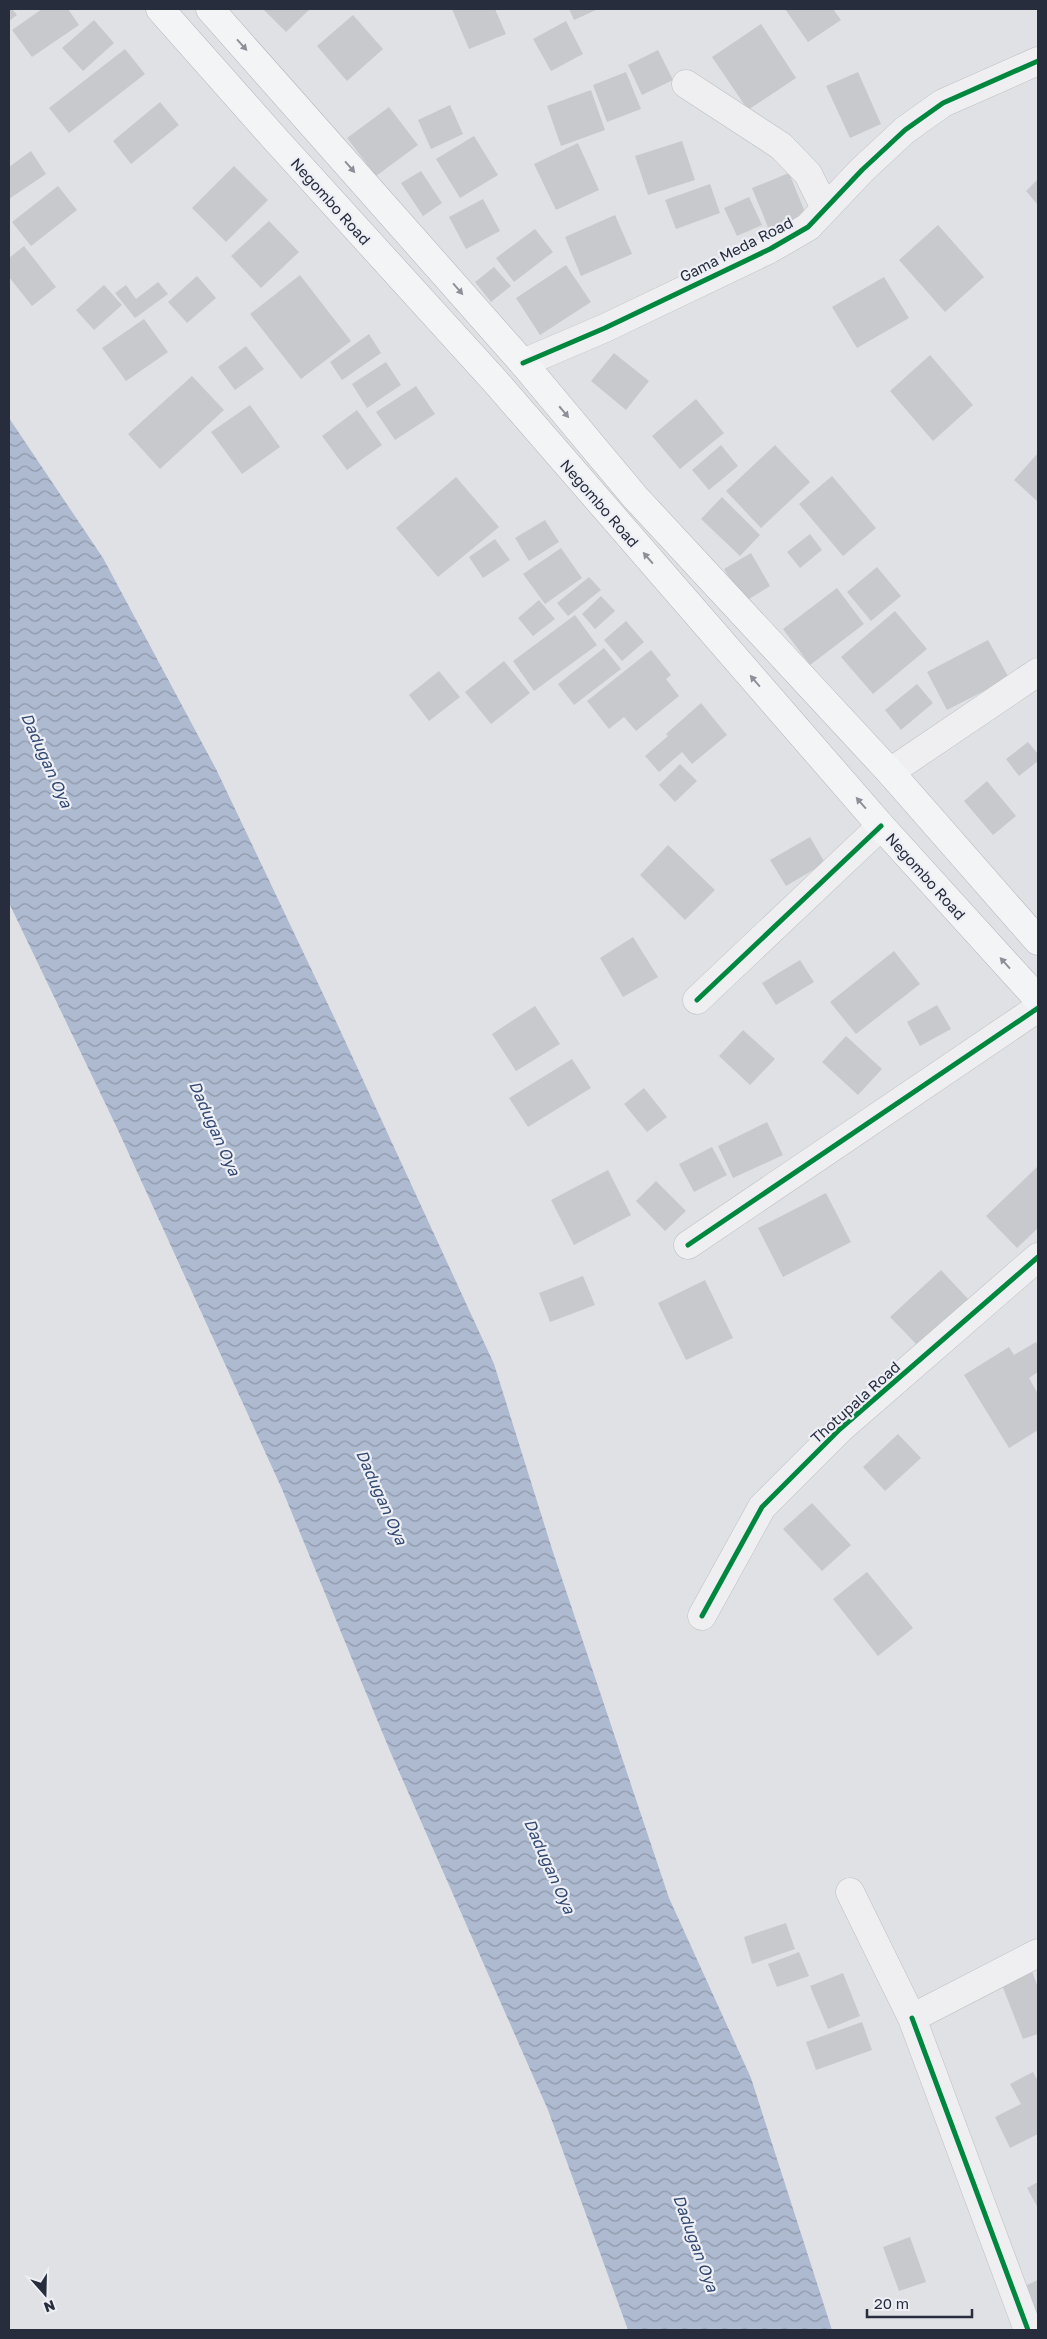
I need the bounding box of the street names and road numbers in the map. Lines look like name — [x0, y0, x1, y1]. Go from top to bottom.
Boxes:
street label: Negombo Road — [287, 154, 375, 248]
street label: Gama Meda Road — [677, 213, 795, 285]
street label: Negombo Road — [557, 455, 643, 551]
street label: Negombo Road — [882, 829, 970, 923]
street label: Thotupala Road — [807, 1357, 903, 1447]

